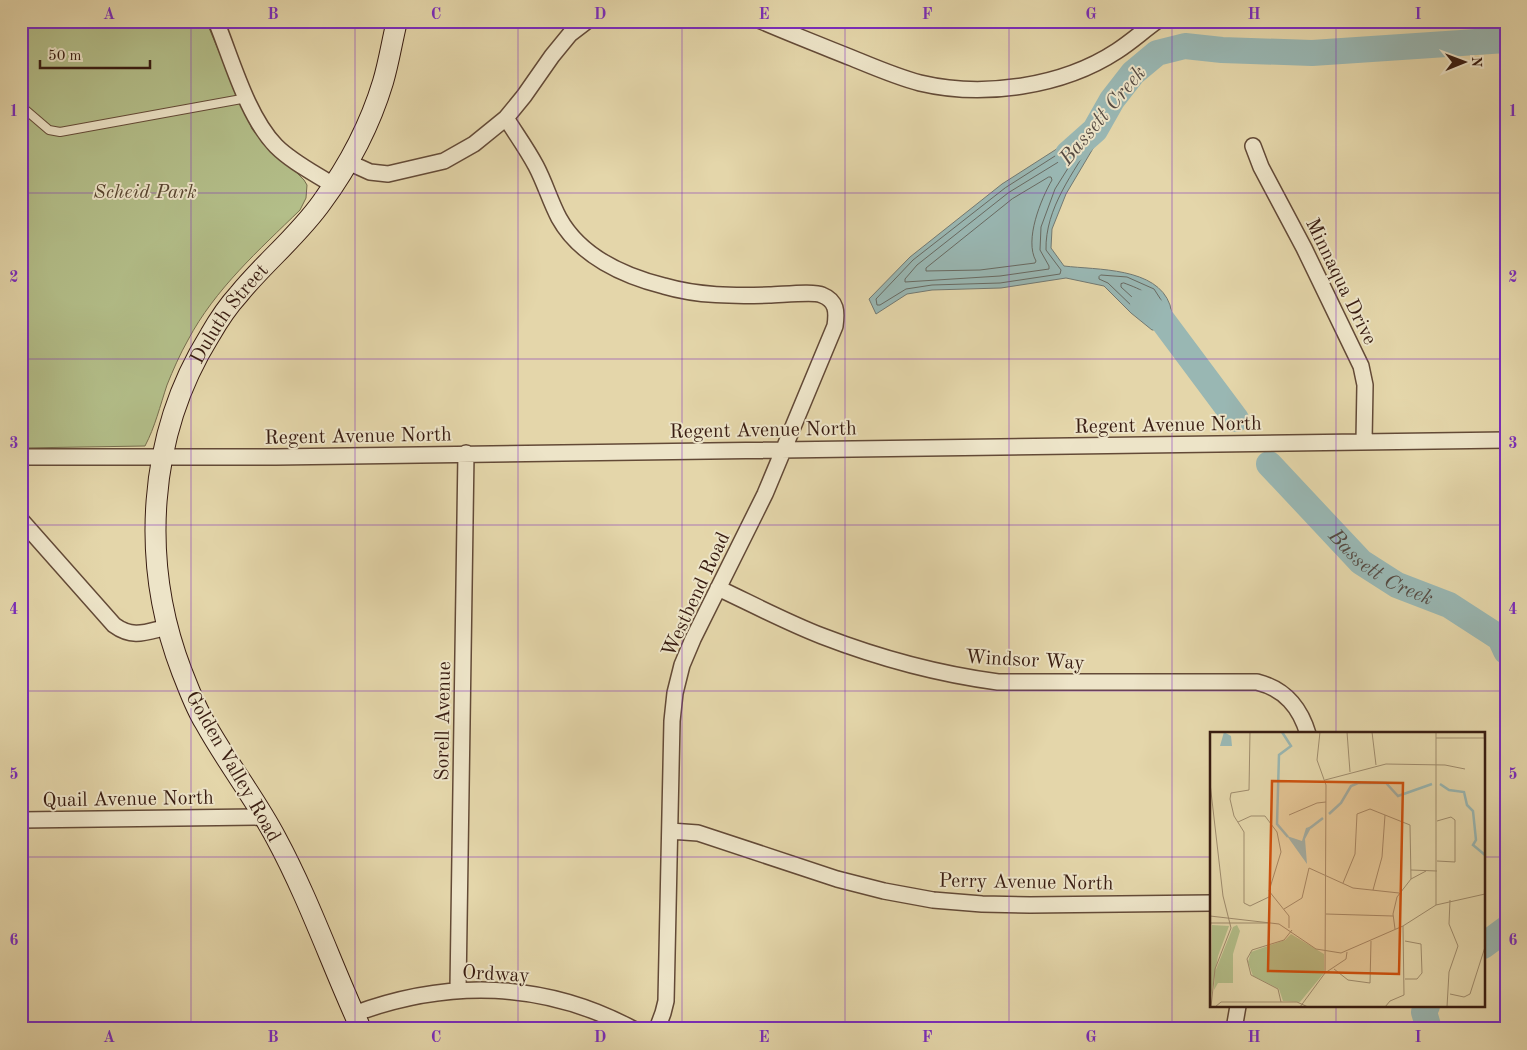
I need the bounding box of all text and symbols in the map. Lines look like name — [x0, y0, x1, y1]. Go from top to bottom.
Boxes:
text: A — [103, 7, 115, 23]
text: B — [267, 7, 279, 23]
text: C — [431, 7, 441, 23]
text: D — [594, 7, 606, 23]
text: E — [758, 7, 770, 23]
text: F — [922, 7, 933, 23]
text: G — [1085, 7, 1097, 23]
text: H — [1247, 7, 1261, 23]
text: I — [1414, 7, 1422, 23]
scale bar — [40, 38, 150, 70]
north arrow — [1440, 38, 1490, 88]
text: 50 m — [48, 49, 82, 64]
text: N — [1469, 56, 1483, 68]
water label: Bassett Creek — [1055, 63, 1150, 170]
text: 1 — [9, 104, 19, 120]
text: 1 — [1508, 104, 1518, 120]
park label: Scheid Park — [93, 183, 197, 203]
street label: Minnaqua Drive — [1301, 216, 1379, 348]
street label: Duluth Street — [188, 261, 273, 368]
text: 2 — [9, 270, 19, 286]
text: 2 — [1508, 270, 1518, 286]
street label: Regent Avenue North — [1074, 414, 1262, 438]
street label: Regent Avenue North — [669, 419, 857, 443]
street label: Regent Avenue North — [264, 425, 452, 449]
text: 3 — [9, 436, 19, 452]
text: 3 — [1508, 436, 1518, 452]
water label: Bassett Creek — [1323, 525, 1436, 610]
street label: Westbend Road — [659, 529, 734, 660]
text: 4 — [9, 602, 19, 618]
text: 4 — [1508, 602, 1518, 618]
street label: Windsor Way — [965, 648, 1085, 674]
street label: Sorell Avenue — [433, 661, 455, 781]
street label: Golden Valley Road — [181, 688, 283, 846]
inset map — [1210, 732, 1484, 1008]
text: 5 — [9, 767, 19, 783]
text: 5 — [1508, 767, 1518, 783]
street label: Quail Avenue North — [42, 789, 214, 811]
street label: Perry Avenue North — [938, 871, 1114, 895]
text: 6 — [9, 933, 19, 949]
text: 6 — [1508, 933, 1518, 949]
street label: Ordway — [462, 963, 531, 987]
text: A — [103, 1030, 115, 1046]
text: B — [267, 1030, 279, 1046]
text: C — [431, 1030, 441, 1046]
text: D — [594, 1030, 606, 1046]
text: E — [758, 1030, 770, 1046]
text: F — [922, 1030, 933, 1046]
text: G — [1085, 1030, 1097, 1046]
text: H — [1247, 1030, 1261, 1046]
text: I — [1414, 1030, 1422, 1046]

